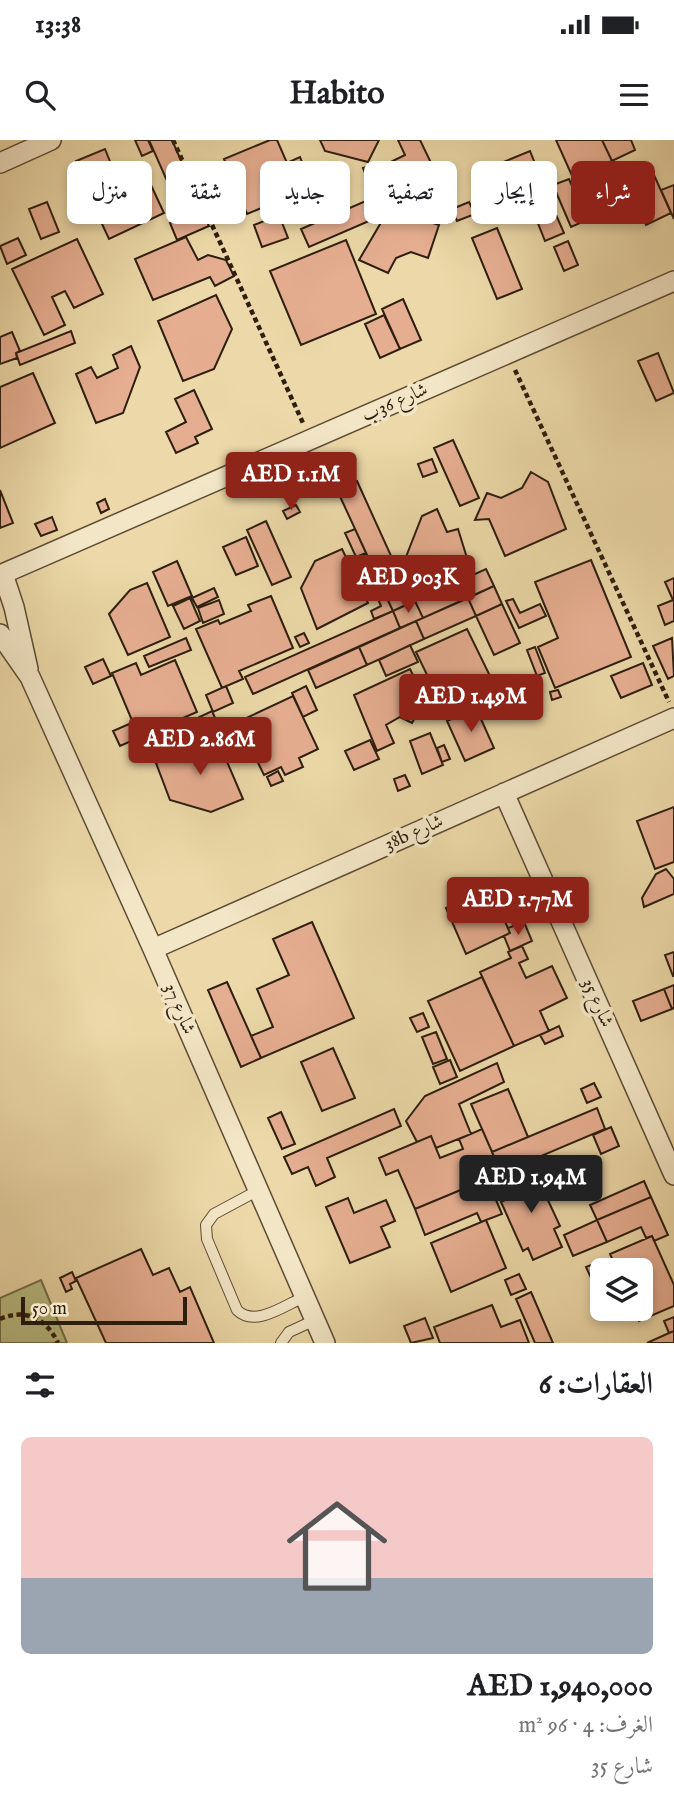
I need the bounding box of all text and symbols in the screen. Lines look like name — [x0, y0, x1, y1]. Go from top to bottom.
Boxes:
text: 13:38 — [35, 8, 81, 41]
text: Habito — [290, 74, 384, 115]
icon: search — [21, 76, 59, 114]
icon: menu — [615, 76, 653, 114]
chip: منزل — [67, 161, 152, 224]
chip: شقة — [166, 161, 246, 224]
chip: جديد — [260, 161, 350, 224]
chip: تصفية — [364, 161, 457, 224]
chip: إيجار — [471, 161, 557, 224]
chip: شراء — [571, 161, 655, 224]
street label: شارع 36ب — [358, 378, 433, 430]
pin: AED 1.1M — [219, 452, 363, 512]
text: AED 1.1M — [242, 460, 340, 489]
pin: AED 903K — [336, 556, 480, 615]
text: AED 903K — [357, 563, 459, 592]
pin: AED 1.49M — [391, 674, 551, 734]
text: AED 1.49M — [415, 682, 527, 711]
pin: AED 2.86M — [120, 718, 280, 777]
text: AED 2.86M — [144, 725, 256, 754]
street label: 38b شارع — [381, 809, 448, 858]
pin: AED 1.77M — [438, 878, 598, 937]
text: AED 1.77M — [463, 885, 573, 914]
street label: شارع 35 — [574, 975, 618, 1032]
street label: شارع 37 — [156, 980, 200, 1039]
pin: AED 1.94M — [451, 1156, 611, 1215]
text: AED 1.94M — [475, 1163, 587, 1192]
map controls — [590, 1258, 653, 1321]
button: layers — [590, 1258, 653, 1321]
scale bar — [21, 1294, 187, 1326]
text: 50 m — [32, 1297, 67, 1321]
icon: filters — [21, 1366, 59, 1404]
text: العقارات: 6 — [539, 1366, 653, 1404]
icon: home — [274, 1483, 400, 1609]
text: AED 1,940,000 — [468, 1668, 653, 1706]
text: الغرف: 4 · 96 m² — [519, 1711, 653, 1740]
text: شارع 35 — [591, 1752, 653, 1781]

